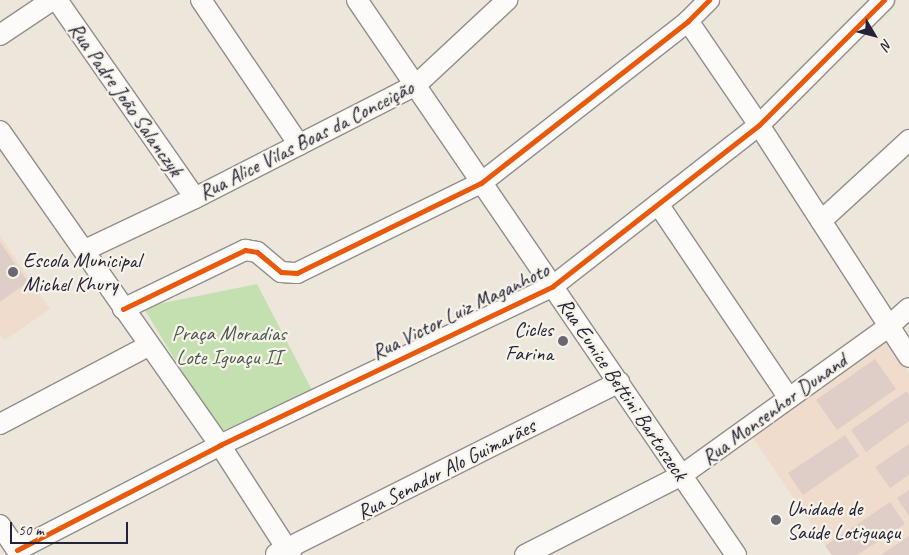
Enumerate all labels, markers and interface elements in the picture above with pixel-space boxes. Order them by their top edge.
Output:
north arrow [849,10,899,60]
street label: Rua Padre João Salanczyk [63,17,189,181]
text: N [877,36,896,53]
street label: Rua Alice Vilas Boas da Conceição [194,75,418,205]
place label: Escola Municipal Michel Khury [23,247,141,297]
street label: Rua Victor Luiz Maganhoto [368,257,552,365]
marker: Escola Municipal Michel Khury [7,266,19,278]
street label: Rua Eunice Bettini Bartoszeck [552,293,694,485]
place label: Cicles Farina [505,316,553,366]
park label: Praça Moradias Lote Iguaçu II [171,320,287,370]
marker: Cicles Farina [557,335,569,347]
street label: Rua Monsenhor Dunand [697,348,851,470]
street label: Rua Senador Alo Guimarães [354,414,538,524]
place label: Unidade de Saúde Lotiguaçu [787,495,901,545]
scale bar [12,512,130,544]
marker: Unidade de Saúde Lotiguaçu [769,513,783,527]
text: 50 m [18,521,44,540]

